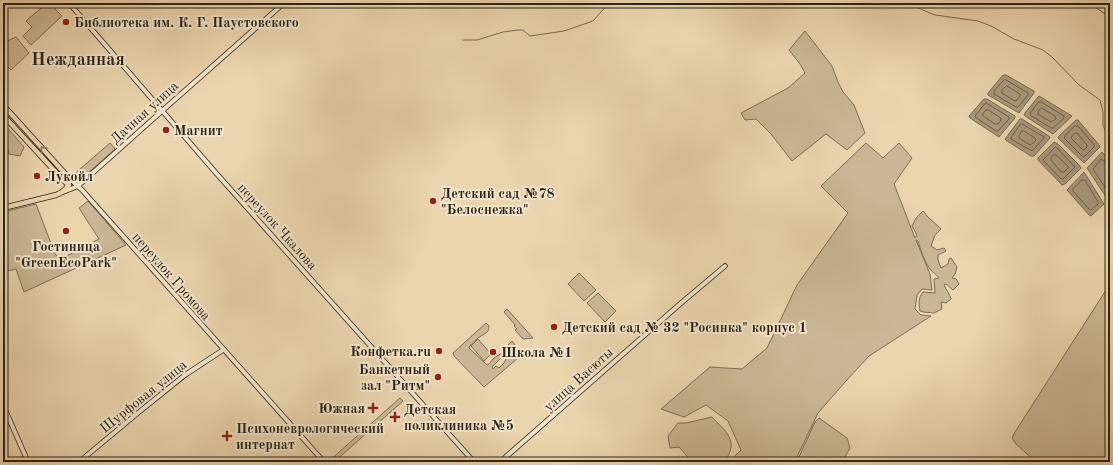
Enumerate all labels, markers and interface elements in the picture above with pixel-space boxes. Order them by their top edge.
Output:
place label: Библиотека им. К. Г. Паустовского [74,16,299,30]
marker: Библиотека им. К. Г. Паустовского [61,17,71,27]
district label: Нежданная [31,51,125,69]
street label: Дачная улица [108,79,181,147]
place label: Магнит [174,124,223,138]
marker: Магнит [161,125,171,135]
one-way arrow [40,146,48,154]
place label: Лукойл [45,170,93,184]
marker: Лукойл [32,171,42,181]
street label: переулок Чкалова [235,181,320,273]
place label: Детский сад №78 "Белоснежка" [441,187,555,217]
marker: Детский сад №78 "Белоснежка" [428,196,438,206]
marker: Гостиница "GreenEcoPark" [61,226,71,236]
street label: переулок Громова [129,230,213,323]
place label: Гостиница "GreenEcoPark" [15,240,117,270]
place label: Детский сад № 32 "Росинка" корпус 1 [562,321,807,335]
marker: Детский сад № 32 "Росинка" корпус 1 [549,322,559,332]
place label: Конфетка.ru [350,345,431,360]
street label: улица Васюты [541,345,616,414]
marker: Конфетка.ru [434,346,444,356]
place label: Школа №1 [501,346,572,360]
marker: Школа №1 [488,347,498,357]
street label: Шурфовая улица [98,358,190,437]
place label: Банкетный зал "Ритм" [359,363,430,393]
marker: Банкетный зал "Ритм" [433,372,443,382]
place label: Южная [318,402,365,416]
marker: Южная [368,403,378,413]
place label: Детская поликлиника №5 [404,403,514,433]
marker: Детская поликлиника №5 [389,411,401,423]
place label: Психоневрологический интернат [236,422,384,452]
marker: Психоневрологический интернат [221,430,233,442]

